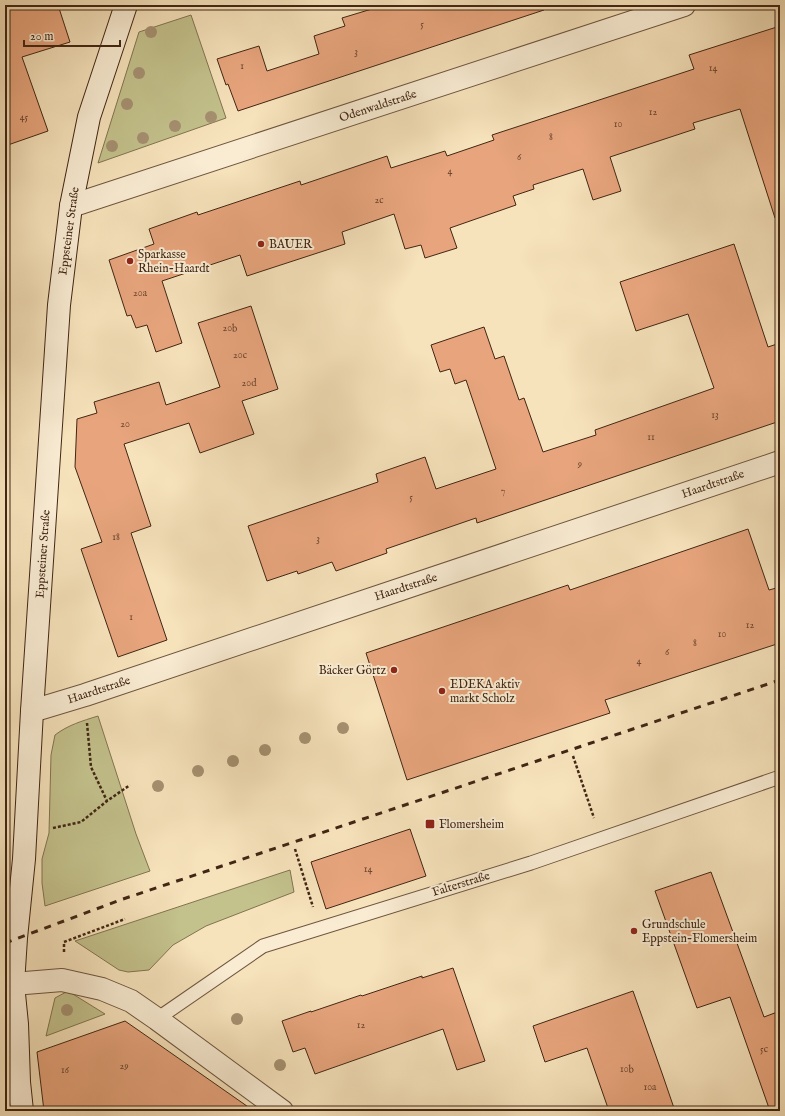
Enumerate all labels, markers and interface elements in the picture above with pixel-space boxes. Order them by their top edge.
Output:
house number: 5 [420,18,424,31]
scale bar [24,22,120,48]
text: 20 m [30,29,53,44]
house number: 3 [354,46,358,59]
house number: 1 [240,60,244,73]
house number: 14 [709,62,717,75]
street label: Odenwaldstraße [337,86,419,126]
house number: 12 [649,106,658,119]
house number: 45 [20,111,29,124]
house number: 10 [614,118,622,131]
house number: 8 [549,131,553,144]
house number: 6 [517,151,522,164]
house number: 4 [448,165,453,178]
street label: Eppsteiner Straße [55,185,84,276]
house number: 2c [375,194,383,207]
place label: BAUER [269,237,313,252]
marker: BAUER [256,239,266,249]
place label: Sparkasse Rhein-Haardt [138,247,210,276]
marker: Sparkasse Rhein-Haardt [125,256,135,266]
house number: 20a [133,287,148,300]
house number: 20b [223,322,237,335]
house number: 20c [233,349,247,362]
house number: 20d [242,377,257,390]
house number: 13 [711,409,719,422]
house number: 20 [120,418,130,431]
house number: 11 [647,431,655,444]
house number: 9 [577,458,582,471]
street label: Haardtstraße [680,466,747,502]
house number: 7 [501,485,506,498]
house number: 5 [409,491,413,504]
street label: Eppsteiner Straße [32,509,55,599]
house number: 18 [112,531,120,544]
house number: 3 [316,533,320,546]
street label: Haardtstraße [373,570,440,604]
house number: 1 [129,611,133,624]
house number: 12 [746,619,755,632]
house number: 10 [718,628,726,641]
house number: 8 [693,637,697,650]
house number: 6 [665,646,670,659]
house number: 4 [637,655,642,668]
place label: Bäcker Görtz [319,663,386,678]
marker: Bäcker Görtz [389,665,399,675]
street label: Haardtstraße [66,673,133,707]
place label: EDEKA aktiv markt Scholz [450,677,520,706]
marker: EDEKA aktiv markt Scholz [437,686,447,696]
place label: Flomersheim [439,817,504,832]
marker: Flomersheim [424,818,436,830]
house number: 14 [364,863,372,876]
street label: Falterstraße [430,868,492,900]
place label: Grundschule Eppstein-Flomersheim [642,917,757,947]
marker: Grundschule Eppstein-Flomersheim [629,926,639,936]
house number: 12 [357,1019,366,1032]
house number: 5c [760,1043,768,1056]
house number: 29 [119,1060,129,1073]
house number: 10b [620,1063,634,1076]
house number: 16 [61,1064,70,1077]
house number: 10a [644,1081,657,1094]

